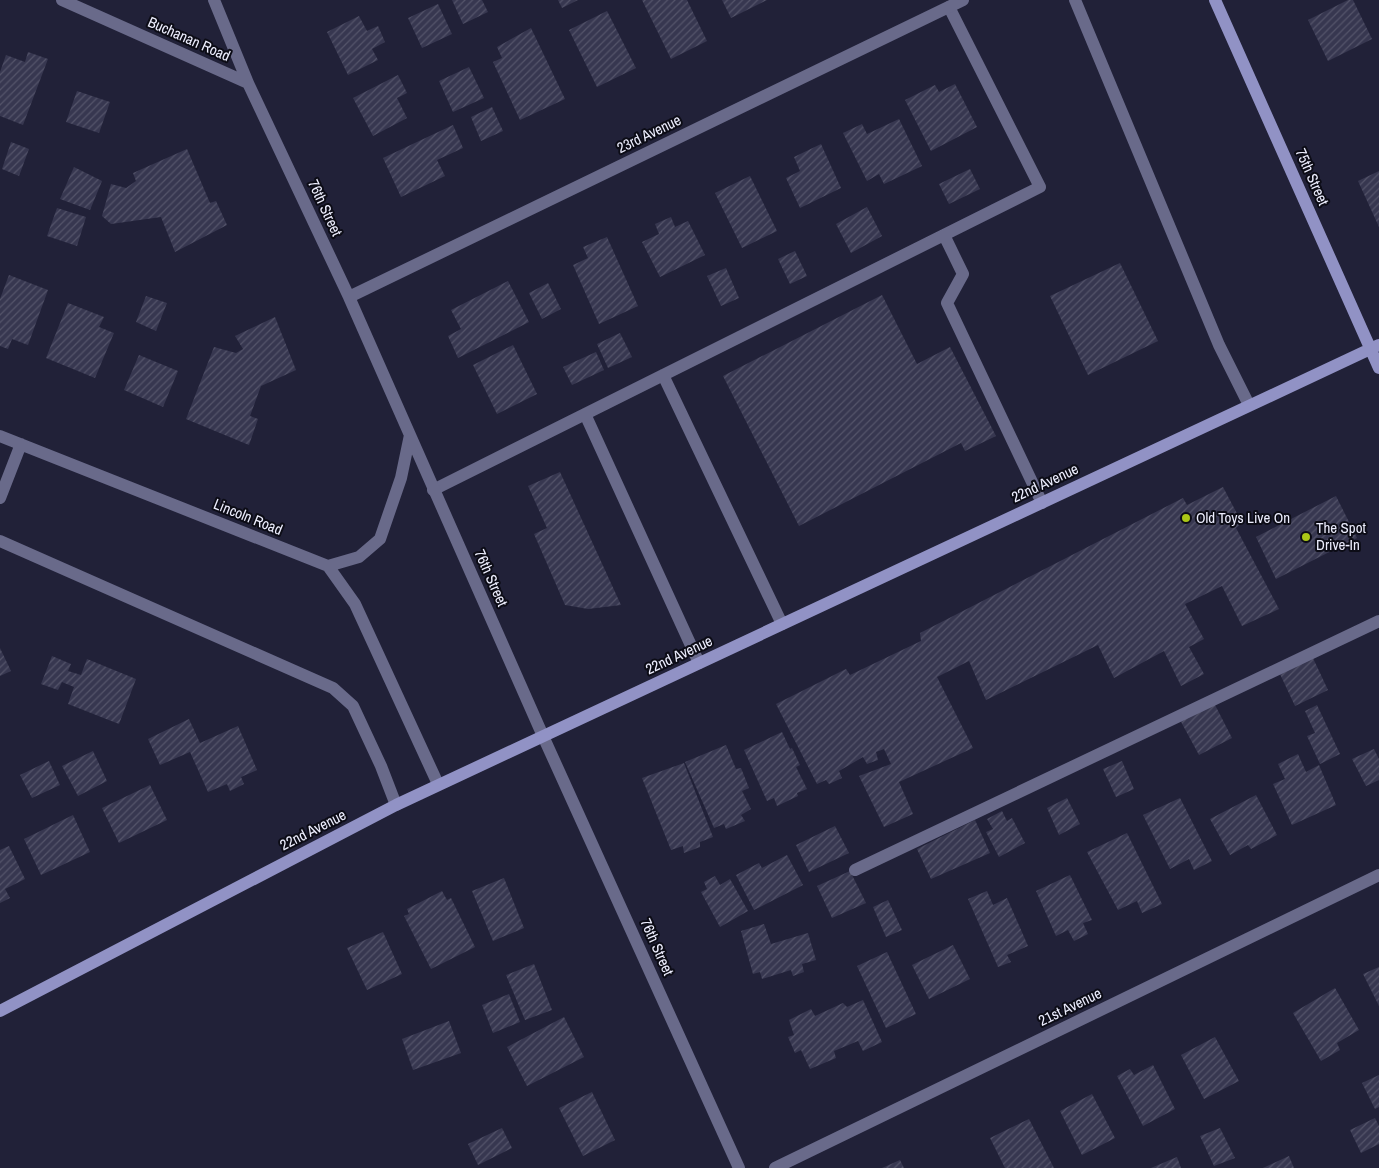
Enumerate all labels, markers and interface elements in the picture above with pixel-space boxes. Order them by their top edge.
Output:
street label: Buchanan Road [145,11,234,66]
street label: 23rd Avenue [613,109,684,158]
street label: 75th Street [1291,145,1335,209]
street label: 76th Street [303,176,348,240]
street label: 22nd Avenue [1008,458,1082,507]
street label: Lincoln Road [211,493,286,540]
place label: Old Toys Live On [1196,507,1290,528]
marker: Old Toys Live On [1180,512,1192,524]
place label: The Spot Drive-In [1316,517,1367,555]
marker: The Spot Drive-In [1300,531,1312,543]
street label: 76th Street [470,546,514,610]
street label: 22nd Avenue [642,630,716,679]
street label: 22nd Avenue [276,804,350,855]
street label: 76th Street [636,915,680,979]
street label: 21st Avenue [1035,982,1105,1031]

